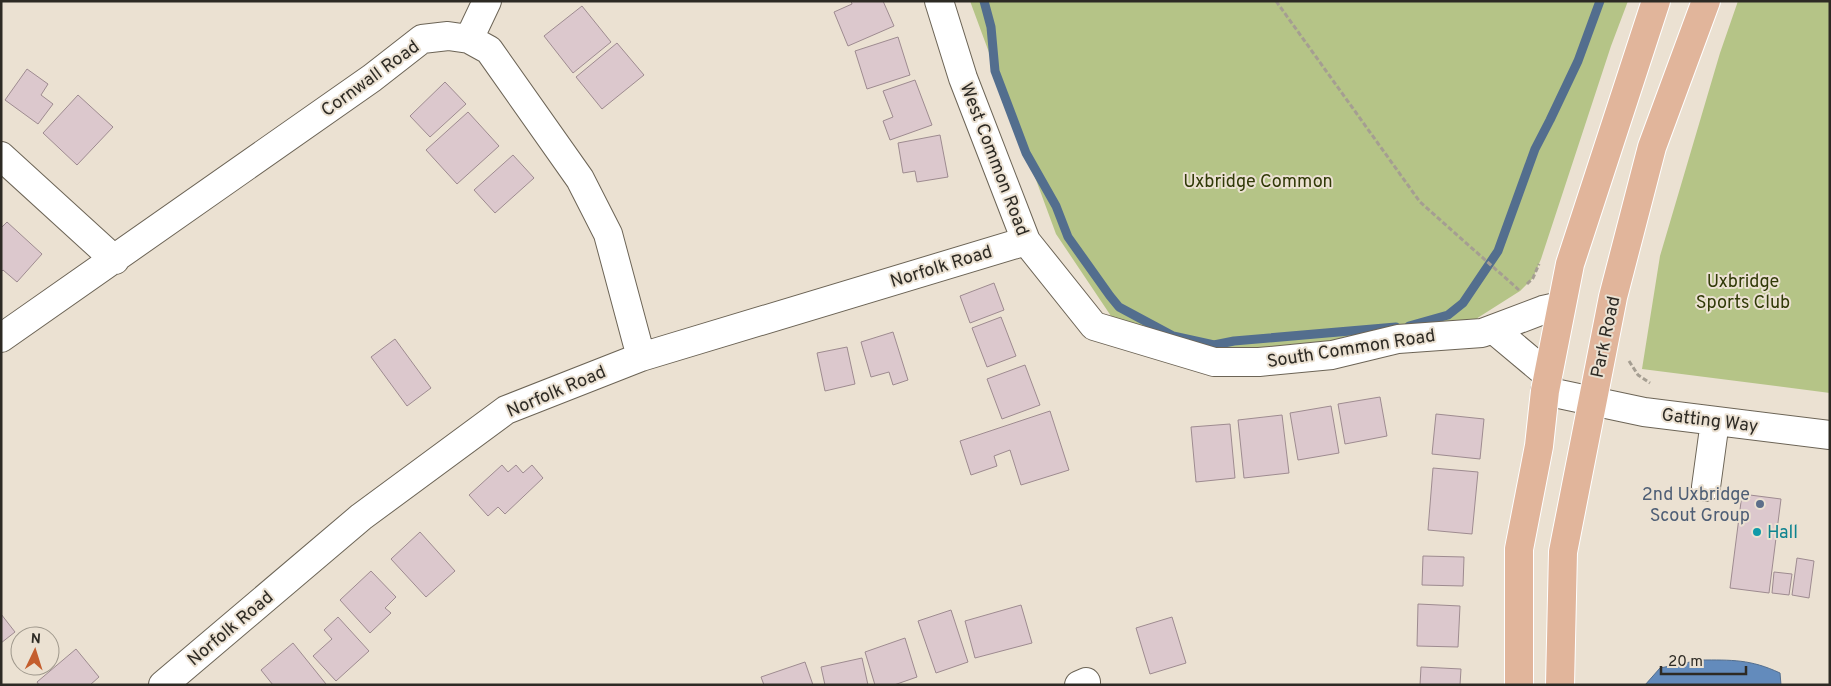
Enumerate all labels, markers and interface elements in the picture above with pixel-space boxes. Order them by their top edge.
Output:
street label: Cornwall Road [317,36,425,123]
street label: West Common Road [954,80,1033,239]
park label: Uxbridge Common [1183,171,1333,194]
street label: Norfolk Road [888,241,995,294]
park label: Uxbridge Sports Club [1696,271,1790,315]
street label: Park Road [1587,294,1626,380]
street label: South Common Road [1265,325,1437,374]
street label: Norfolk Road [503,361,610,424]
street label: Gatting Way [1660,404,1759,439]
place label: 2nd Uxbridge Scout Group [1642,484,1750,528]
marker: 2nd Uxbridge Scout Group [1754,498,1766,510]
place label: Hall [1767,522,1798,545]
marker: Hall [1751,526,1763,538]
street label: Norfolk Road [183,586,279,672]
north arrow [10,626,60,676]
text: N [30,631,41,648]
scale bar [1661,644,1746,676]
text: 20 m [1668,653,1703,672]

